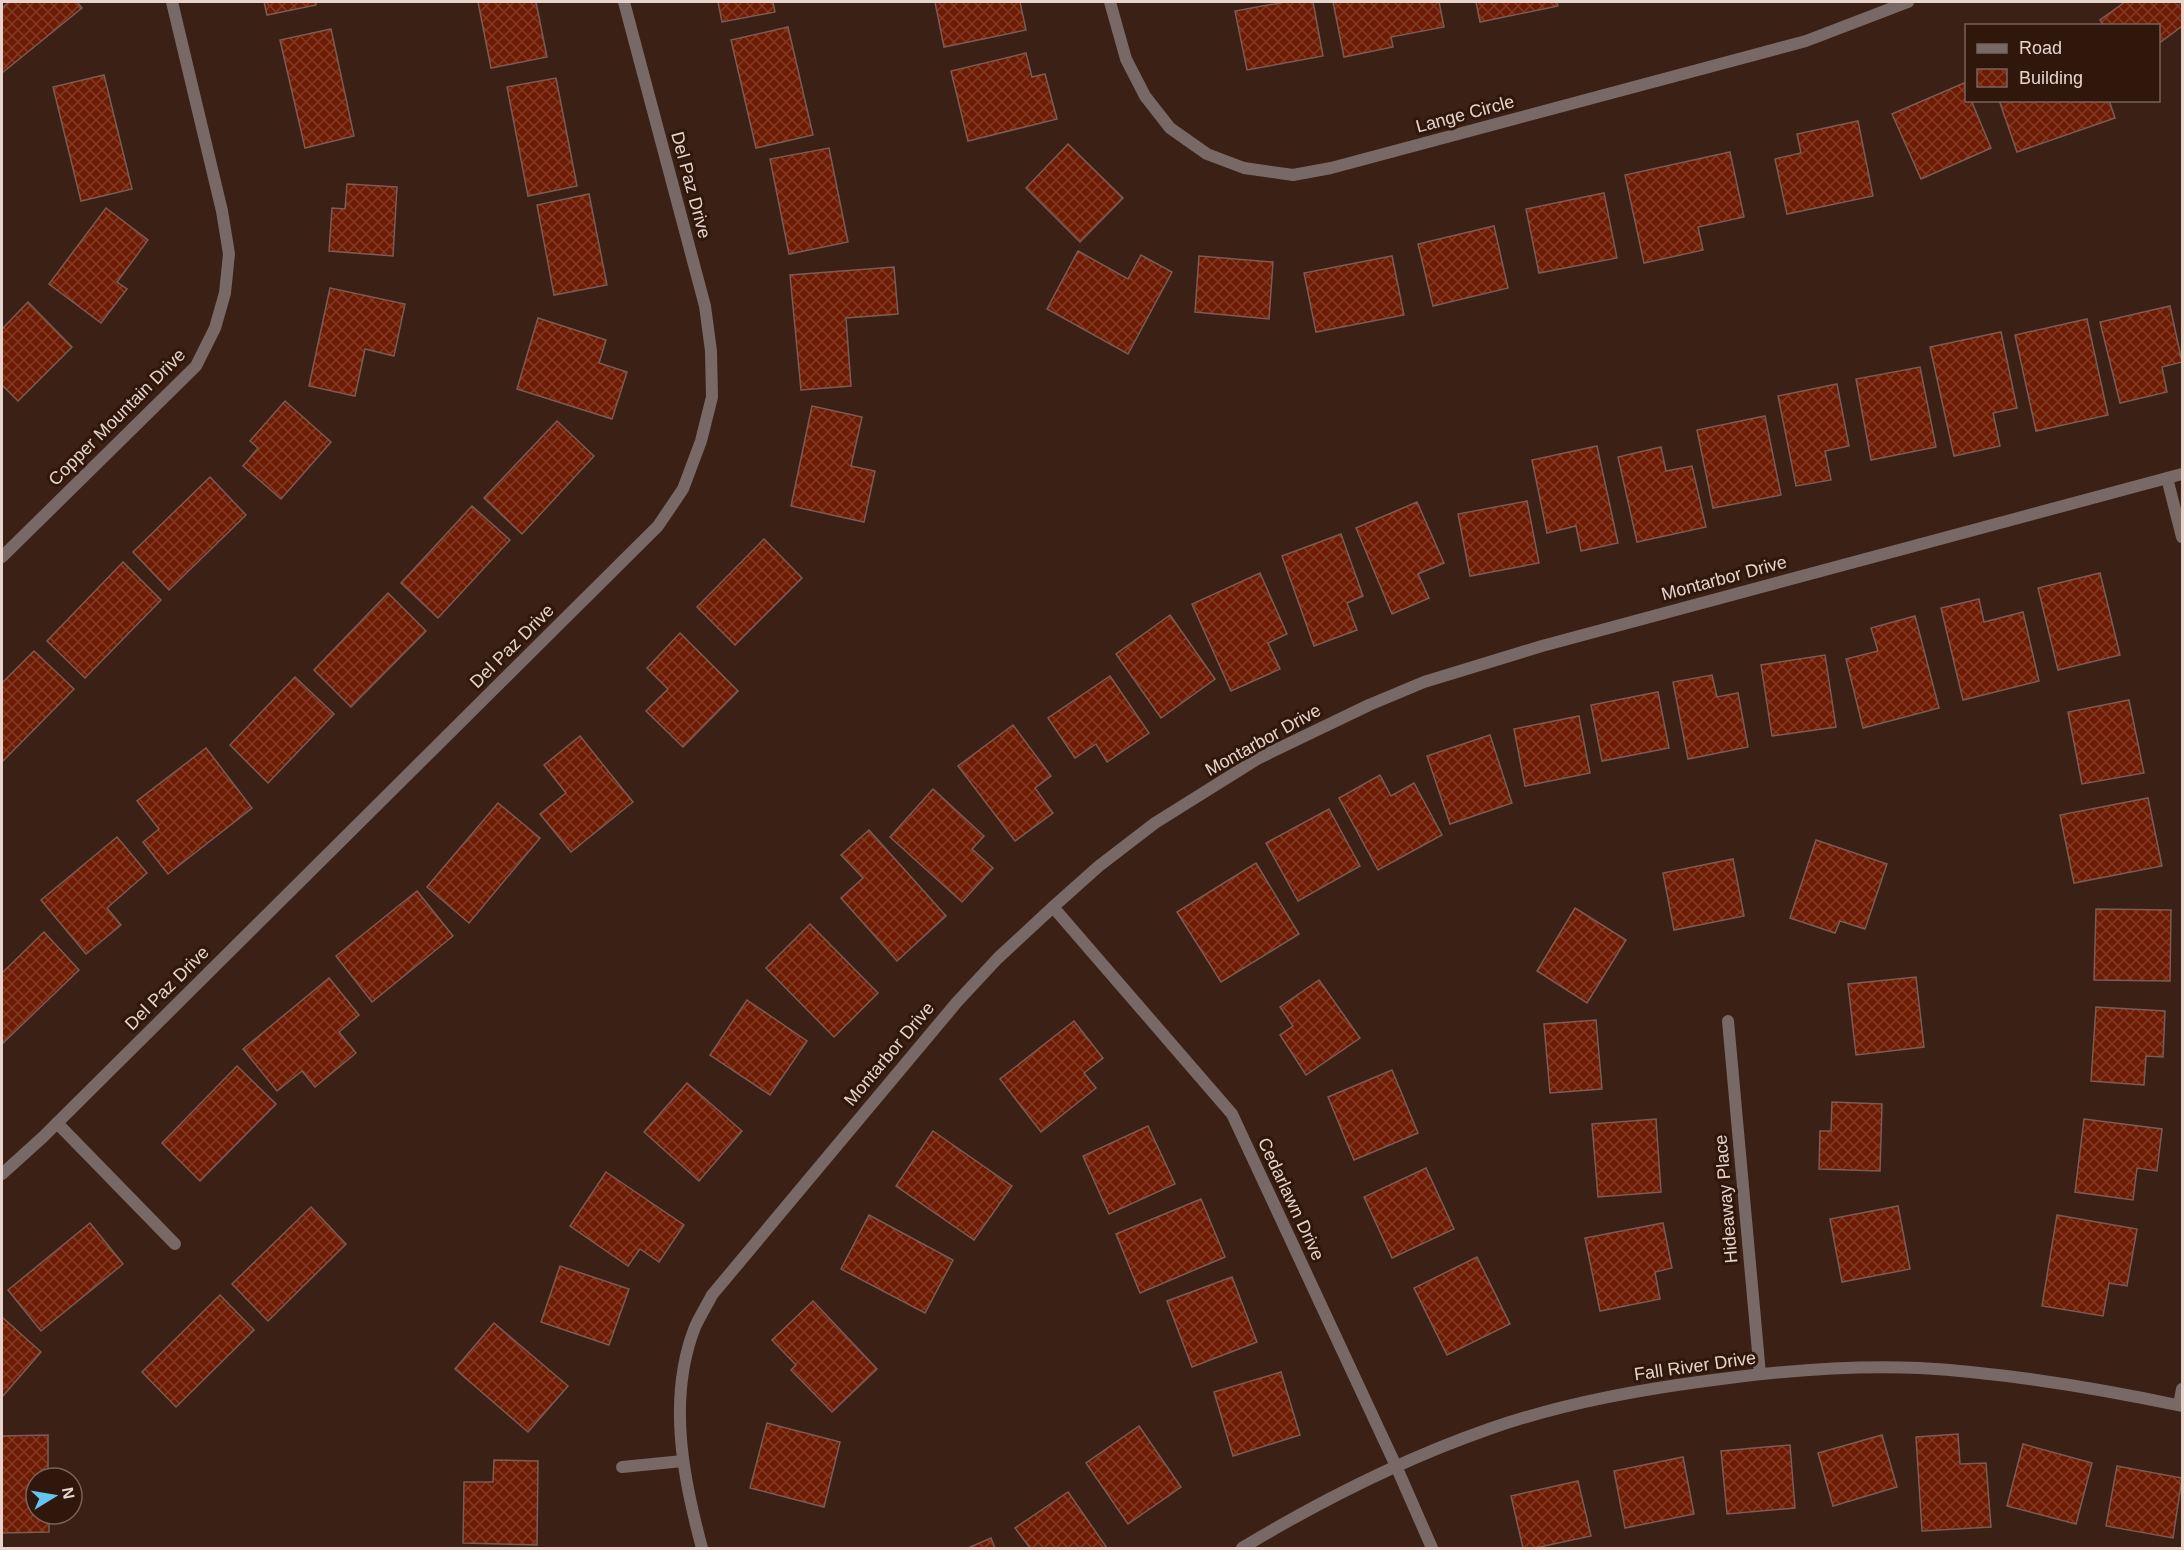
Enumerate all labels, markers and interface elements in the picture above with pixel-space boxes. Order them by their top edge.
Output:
legend [1965,24,2160,102]
text: Road [2019,38,2062,58]
text: Building [2019,68,2083,88]
street label: Lange Circle [1414,91,1516,137]
street label: Del Paz Drive [667,129,715,241]
street label: Copper Mountain Drive [44,344,190,490]
street label: Montarbor Drive [1659,552,1789,604]
street label: Del Paz Drive [466,600,558,692]
street label: Montarbor Drive [1202,700,1324,780]
street label: Del Paz Drive [121,942,213,1034]
street label: Montarbor Drive [840,998,938,1110]
street label: Cedarlawn Drive [1254,1134,1328,1264]
street label: Hideaway Place [1710,1134,1742,1264]
street label: Fall River Drive [1633,1348,1757,1384]
north arrow [24,1466,84,1526]
text: N [59,1486,78,1501]

